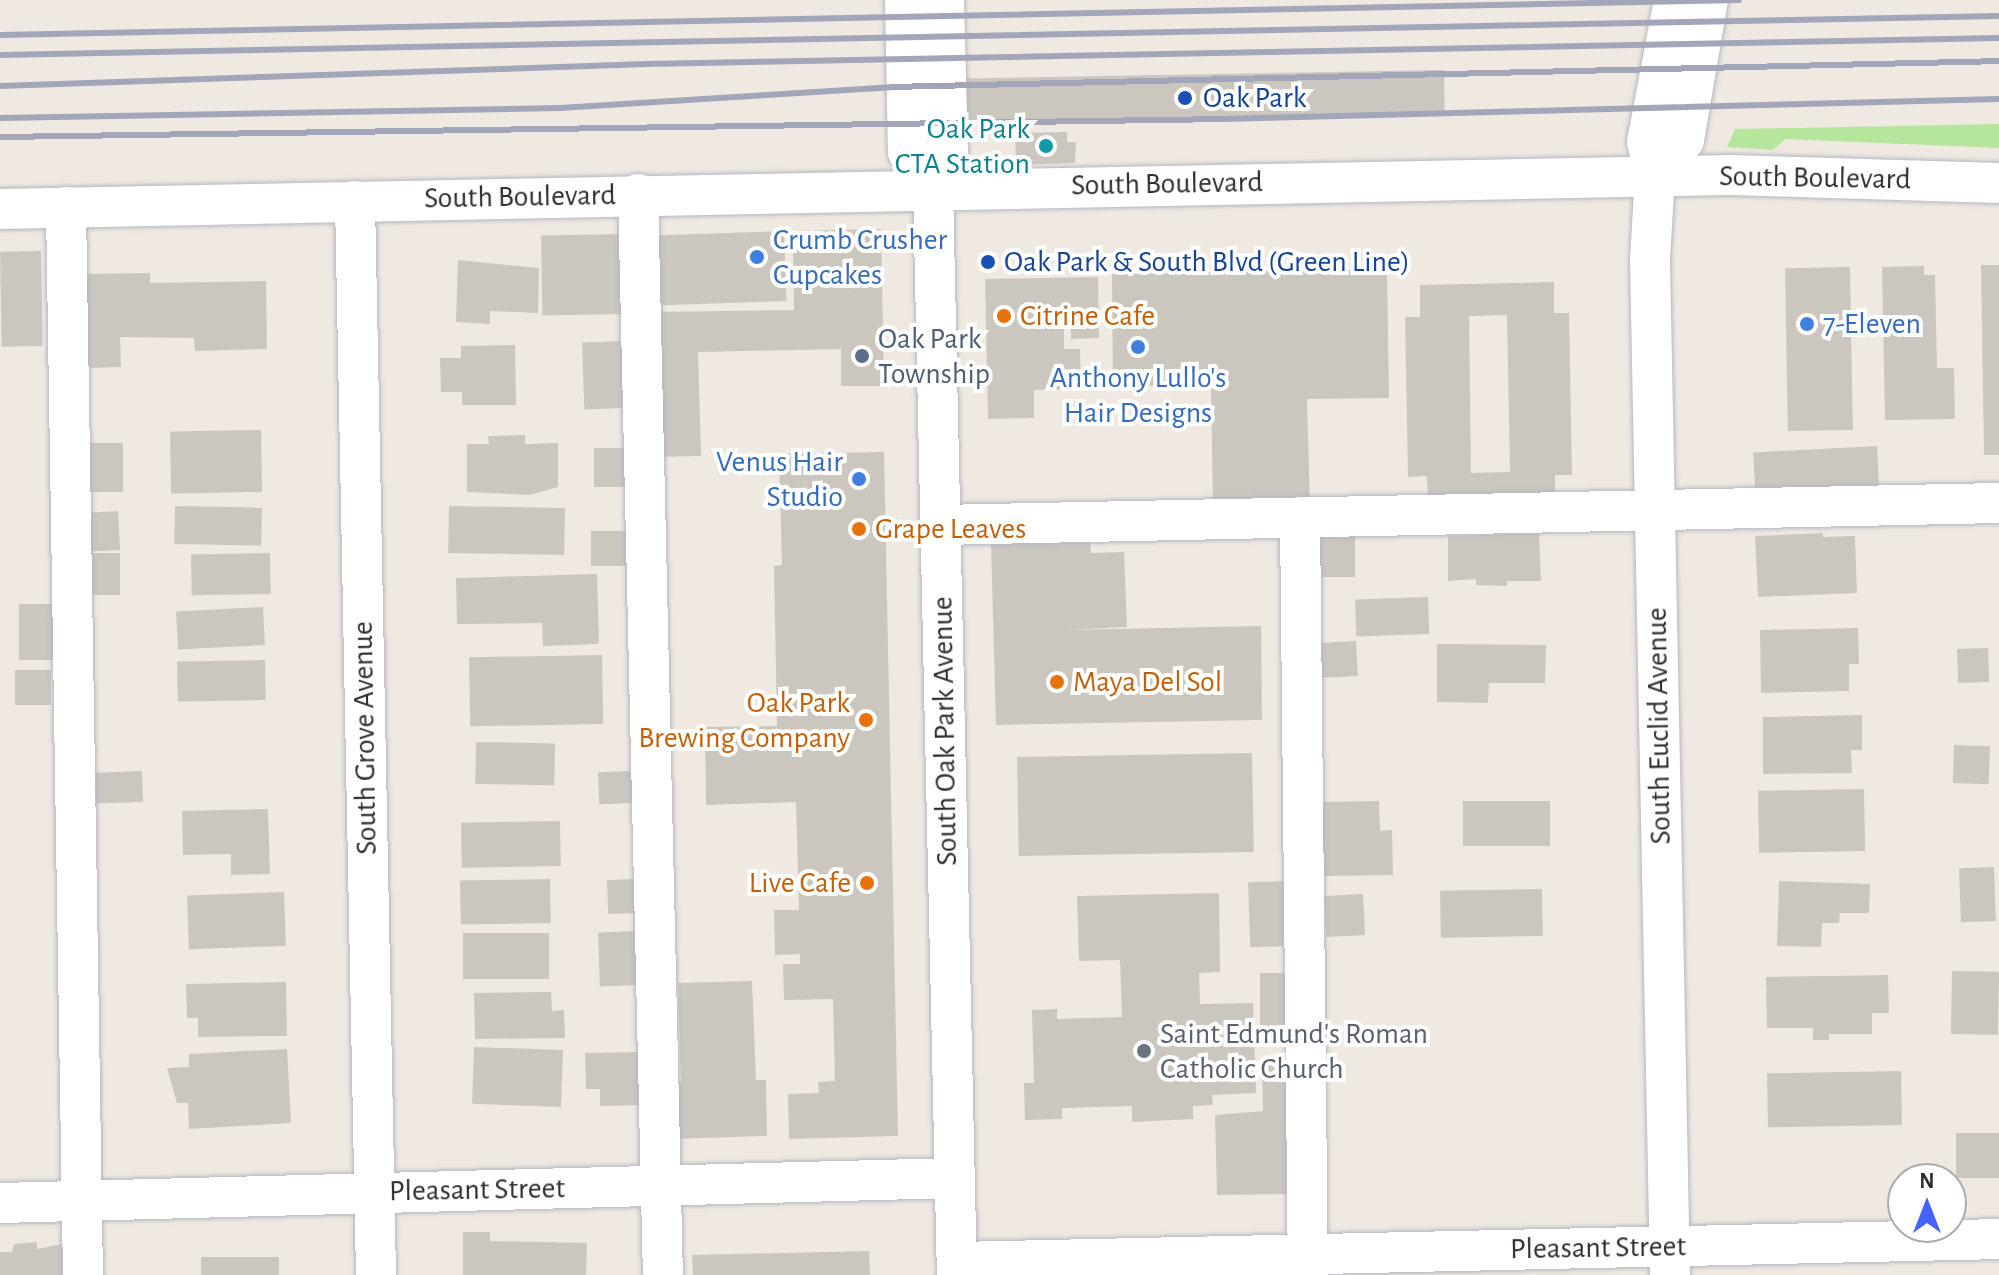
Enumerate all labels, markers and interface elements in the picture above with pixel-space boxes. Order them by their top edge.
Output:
place label: Oak Park [1203,80,1306,116]
marker: Oak Park [1174,87,1196,109]
place label: Oak Park CTA Station [895,111,1030,182]
marker: Oak Park CTA Station [1037,137,1055,155]
street label: South Boulevard [1719,158,1911,198]
street label: South Boulevard [1071,164,1263,204]
street label: South Boulevard [424,177,616,217]
place label: Crumb Crusher Cupcakes [773,222,947,292]
place label: Oak Park & South Blvd (Green Line) [1004,244,1410,280]
marker: Crumb Crusher Cupcakes [748,248,766,266]
marker: Oak Park & South Blvd (Green Line) [979,253,997,271]
place label: Citrine Cafe [1020,298,1155,334]
place label: 7-Eleven [1823,306,1921,342]
marker: Citrine Cafe [995,307,1013,325]
marker: 7-Eleven [1798,315,1816,333]
place label: Oak Park Township [878,321,990,392]
marker: Anthony Lullo's Hair Designs [1129,338,1147,356]
marker: Oak Park Township [853,347,871,365]
place label: Anthony Lullo's Hair Designs [1050,360,1226,430]
place label: Venus Hair Studio [716,444,843,514]
marker: Venus Hair Studio [850,470,868,488]
place label: Grape Leaves [875,511,1026,547]
marker: Grape Leaves [850,520,868,538]
street label: South Oak Park Avenue [925,596,965,866]
street label: South Euclid Avenue [1639,607,1679,845]
street label: South Grove Avenue [345,621,385,855]
place label: Maya Del Sol [1073,664,1222,700]
marker: Maya Del Sol [1048,673,1066,691]
place label: Oak Park Brewing Company [638,685,850,756]
marker: Oak Park Brewing Company [857,711,875,729]
place label: Live Cafe [749,865,851,901]
marker: Live Cafe [858,874,876,892]
place label: Saint Edmund's Roman Catholic Church [1160,1016,1428,1086]
marker: Saint Edmund's Roman Catholic Church [1135,1042,1153,1060]
north arrow [1887,1163,1967,1243]
street label: Pleasant Street [389,1170,565,1210]
text: N [1919,1170,1935,1192]
street label: Pleasant Street [1510,1228,1686,1268]

